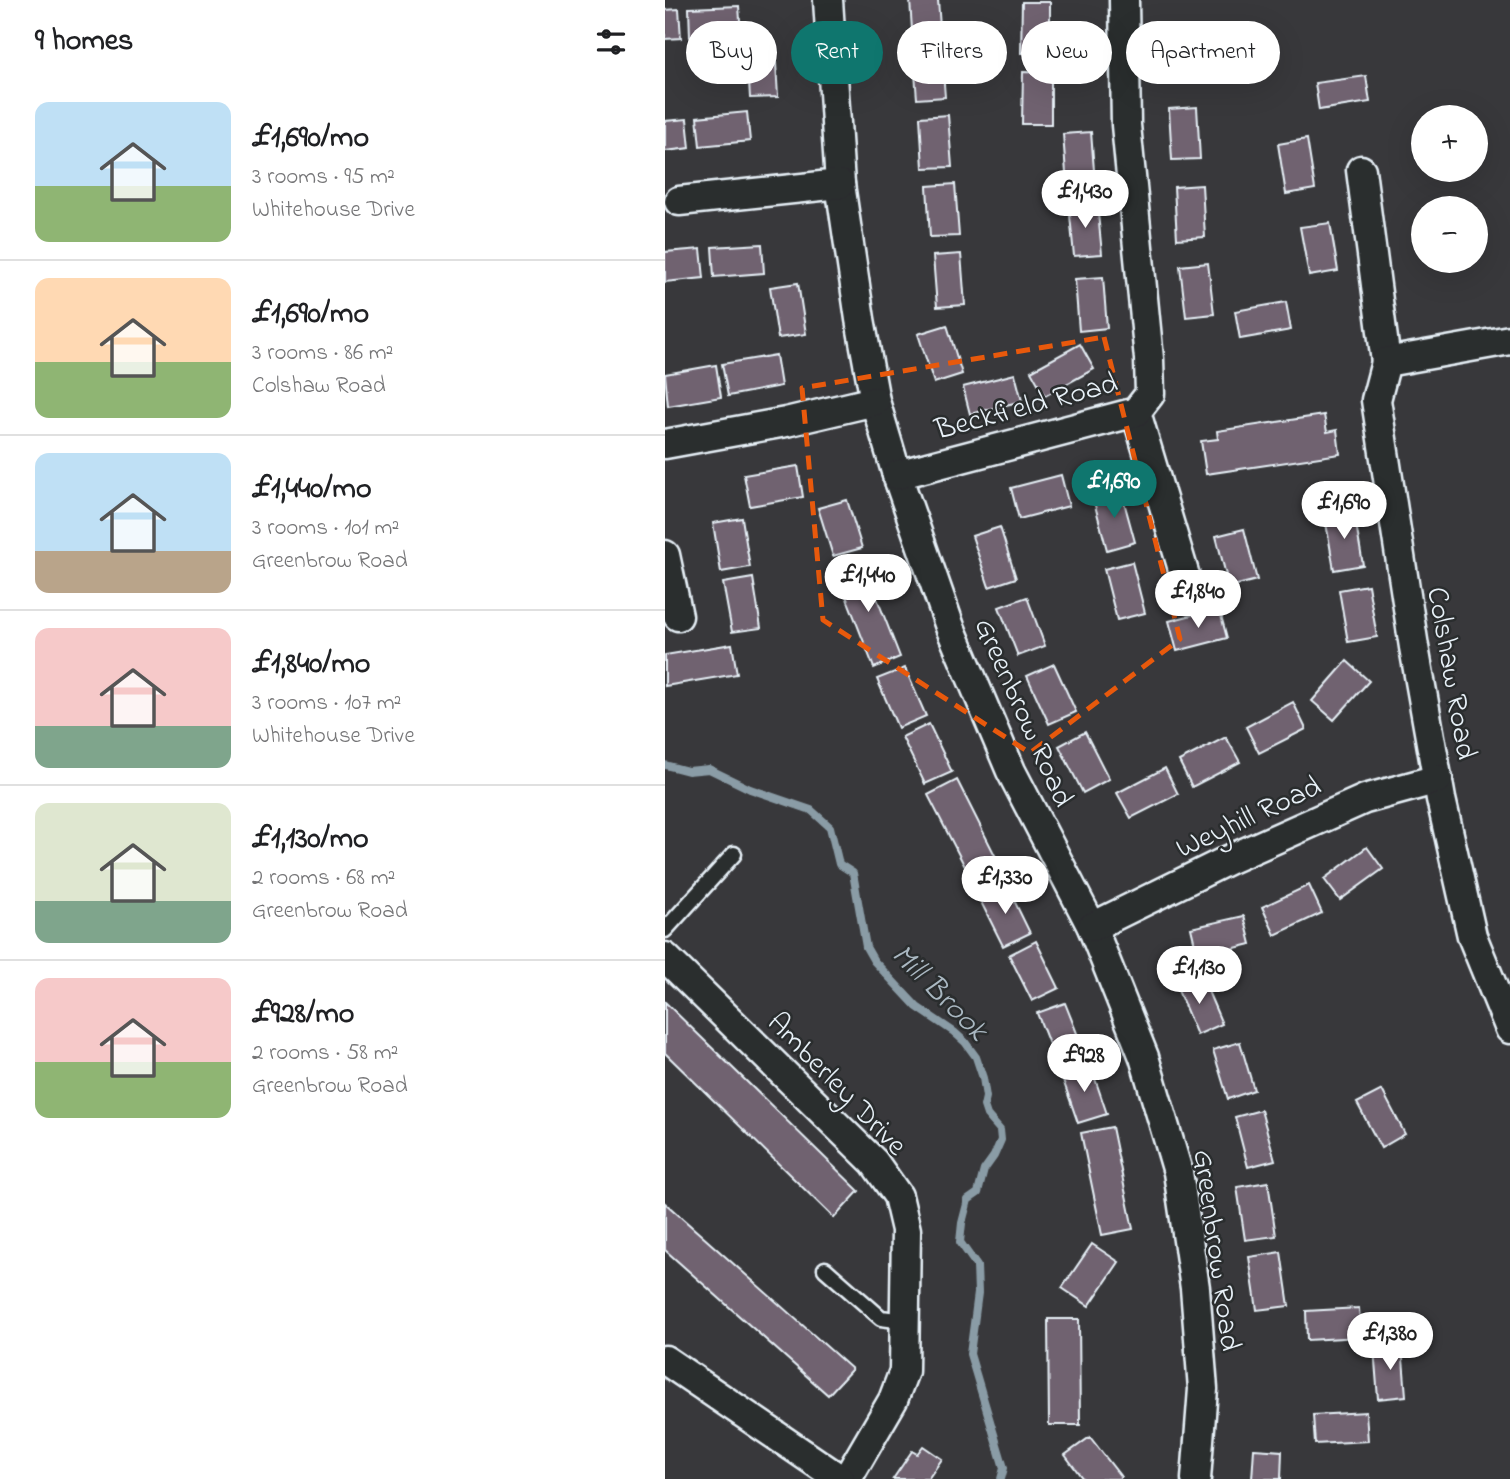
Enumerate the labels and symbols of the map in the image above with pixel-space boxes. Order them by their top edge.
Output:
pin: £1,430 [1028,170,1142,230]
street label: Beckfield Road [930,362,1123,454]
pin: £1,690 [1057,461,1171,520]
pin: £1,690 [1287,482,1401,541]
pin: £1,440 [811,554,925,614]
pin: £1,840 [1141,570,1255,630]
street label: Colshaw Road [1413,584,1487,763]
street label: Greenbrow Road [961,612,1084,815]
street label: Weyhill Road [1169,766,1329,872]
pin: £1,330 [948,856,1062,916]
water label: Mill Brook [879,934,1000,1055]
pin: £1,130 [1142,946,1256,1006]
street label: Amberley Drive [756,1003,917,1168]
pin: £928 [1043,1034,1125,1094]
street label: Greenbrow Road [1179,1147,1251,1354]
pin: £1,380 [1333,1312,1447,1372]

